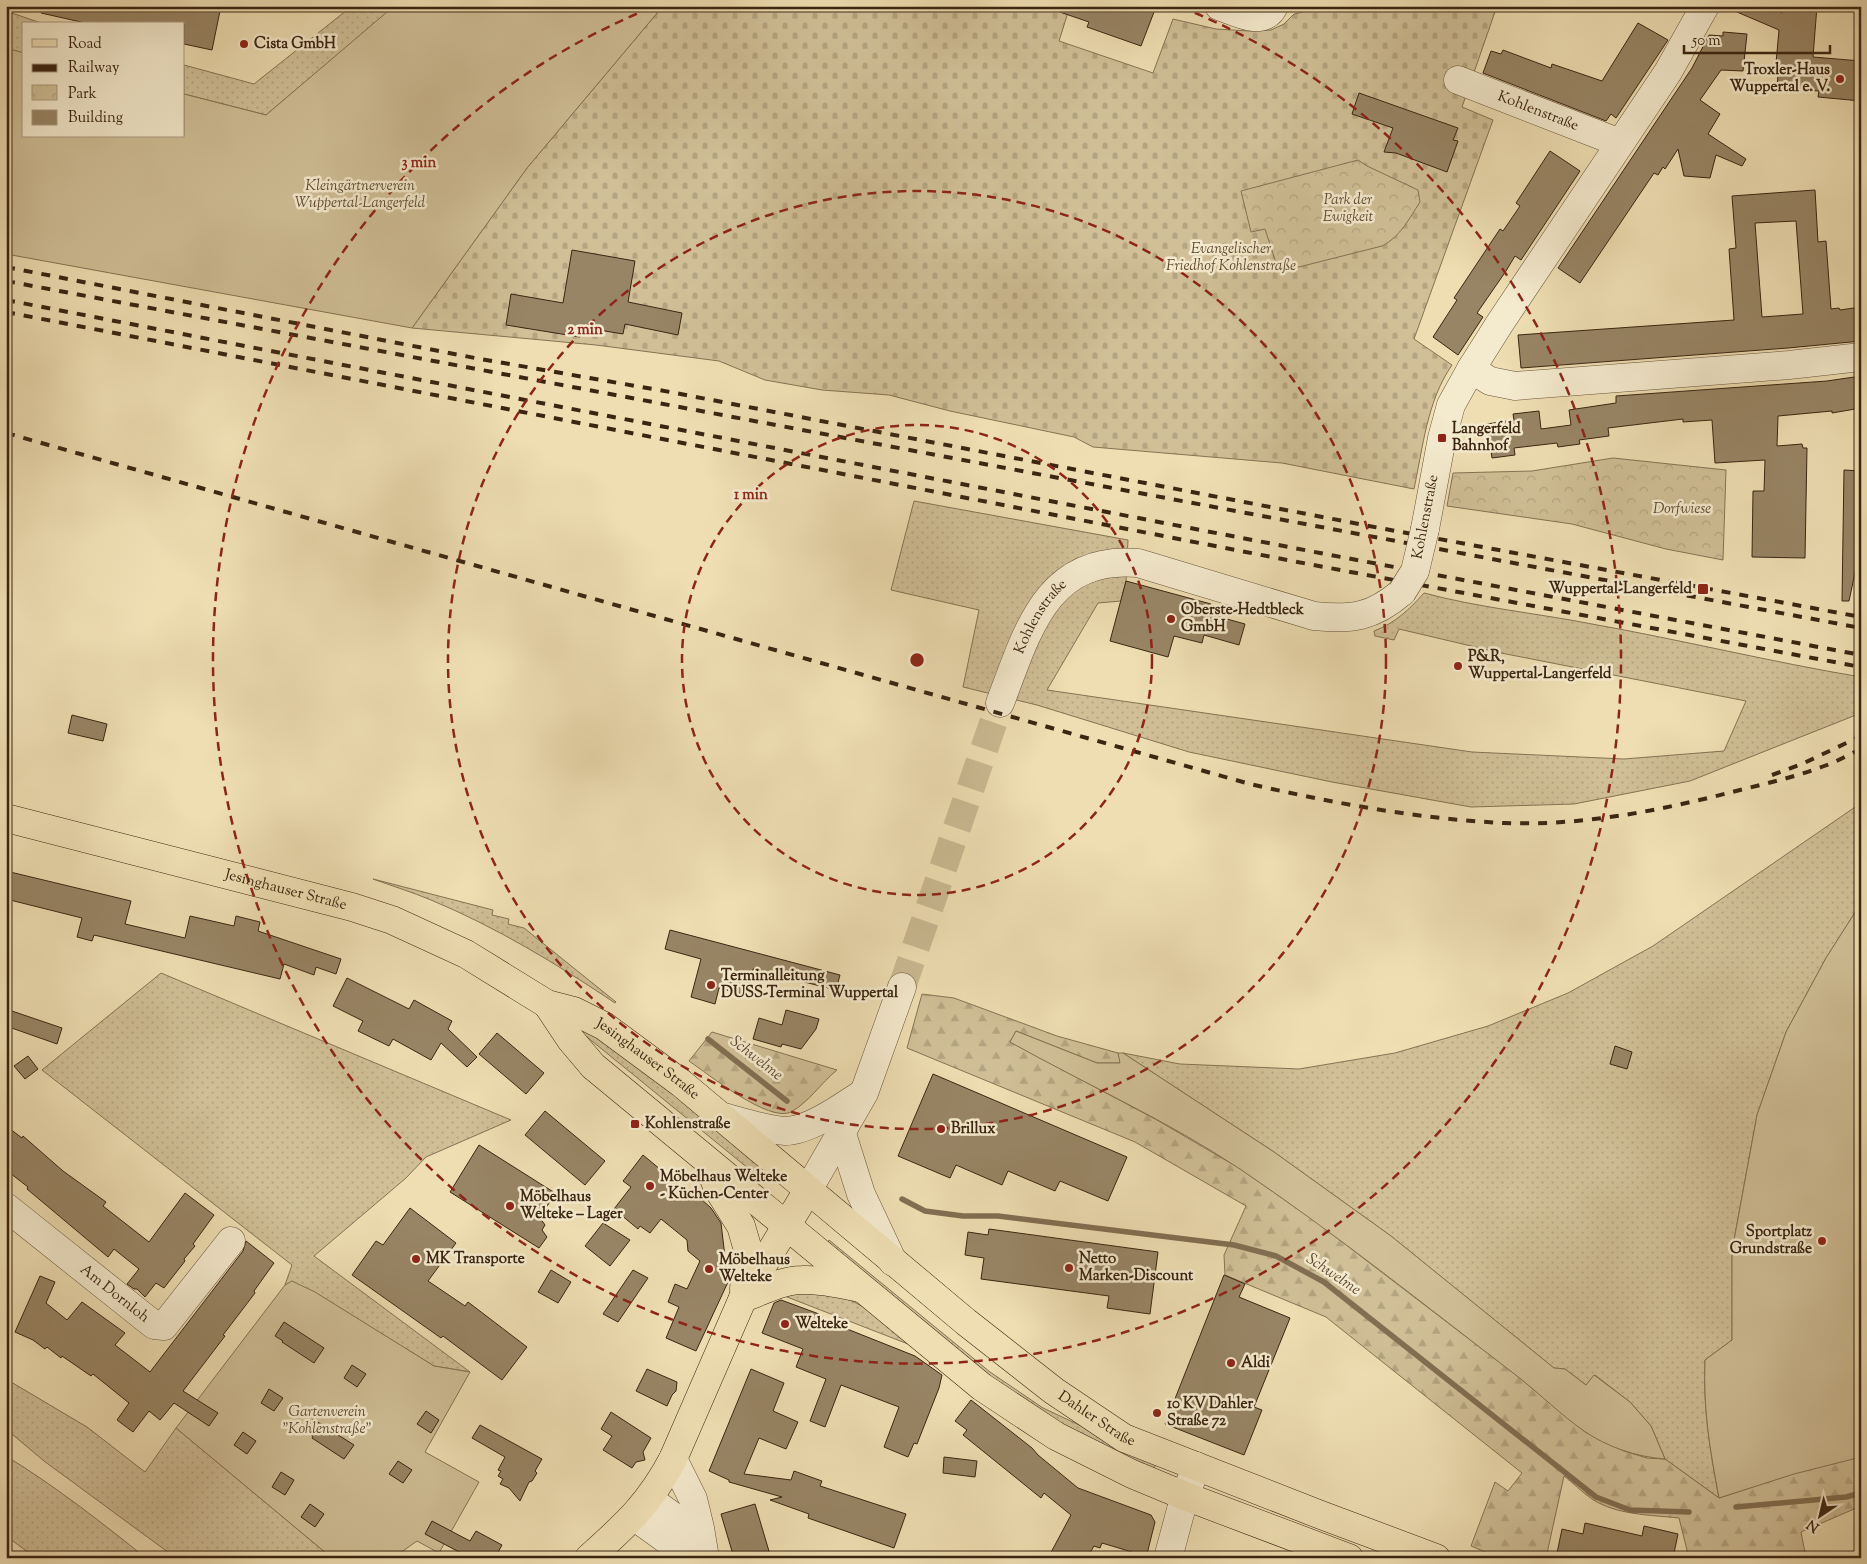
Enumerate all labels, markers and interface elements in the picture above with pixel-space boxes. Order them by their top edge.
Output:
legend [22,22,185,138]
scale bar [1684,22,1831,54]
text: 50 m [1691,31,1721,52]
text: Road [68,34,102,55]
place label: Cista GmbH [254,34,336,55]
marker: Cista GmbH [238,38,250,50]
text: Railway [68,58,120,79]
place label: Troxler-Haus Wuppertal e. V. [1729,60,1830,98]
marker: Troxler-Haus Wuppertal e. V. [1834,73,1846,85]
text: Park [68,84,97,105]
street label: Kohlenstraße [1494,86,1582,136]
text: Building [68,108,123,129]
text: 3 min [402,153,437,174]
park label: Kleingärtnerverein Wuppertal-Langerfeld [295,176,426,214]
park label: Park der Ewigkeit [1323,190,1374,228]
park label: Evangelischer Friedhof Kohlenstraße [1166,239,1296,277]
text: 2 min [567,320,603,341]
place label: Langerfeld Bahnhof [1452,419,1521,457]
marker: Langerfeld Bahnhof [1436,432,1448,444]
street label: Kohlenstraße [1408,473,1444,561]
text: 1 min [734,485,768,506]
park label: Dorfwiese [1653,499,1711,520]
street label: Kohlenstraße [1009,574,1072,657]
place label: Wuppertal-Langerfeld [1548,579,1693,600]
marker: Wuppertal-Langerfeld [1696,582,1710,596]
place label: Oberste-Hedtbleck GmbH [1181,600,1305,638]
marker: Oberste-Hedtbleck GmbH [1165,613,1177,625]
place label: P&R, Wuppertal-Langerfeld [1468,647,1612,685]
centre of rings [908,651,926,669]
marker: P&R, Wuppertal-Langerfeld [1452,660,1464,672]
street label: Jesinghauser Straße [222,864,349,916]
place label: Terminalleitung DUSS-Terminal Wuppertal [721,966,899,1004]
marker: Terminalleitung DUSS-Terminal Wuppertal [705,979,717,991]
street label: Jesinghauser Straße [591,1013,704,1105]
water label: Schwelme [725,1031,787,1087]
place label: Kohlenstraße [645,1114,731,1135]
marker: Kohlenstraße [629,1118,641,1130]
place label: Brillux [951,1119,996,1140]
marker: Brillux [935,1123,947,1135]
place label: Möbelhaus Welteke - Küchen-Center [660,1167,787,1205]
marker: Möbelhaus Welteke - Küchen-Center [644,1180,656,1192]
place label: Möbelhaus Welteke – Lager [520,1187,623,1225]
marker: Möbelhaus Welteke – Lager [504,1200,516,1212]
place label: Sportplatz Grundstraße [1730,1222,1812,1260]
marker: Sportplatz Grundstraße [1816,1235,1828,1247]
water label: Schwelme [1301,1248,1365,1302]
place label: MK Transporte [426,1249,525,1270]
place label: Netto Marken-Discount [1079,1249,1194,1287]
place label: Möbelhaus Welteke [719,1250,790,1288]
marker: MK Transporte [410,1253,422,1265]
street label: Am Dornloh [76,1259,154,1328]
marker: Netto Marken-Discount [1063,1262,1075,1274]
marker: Möbelhaus Welteke [703,1263,715,1275]
place label: Welteke [795,1314,848,1335]
marker: Welteke [779,1318,791,1330]
place label: Aldi [1241,1353,1271,1374]
marker: Aldi [1225,1357,1237,1369]
street label: Dahler Straße [1054,1386,1138,1452]
place label: 10 KV Dahler Straße 72 [1167,1394,1254,1432]
park label: Gartenverein "Kohlenstraße" [282,1402,372,1440]
marker: 10 KV Dahler Straße 72 [1151,1407,1163,1419]
north arrow [1794,1492,1844,1542]
text: N [1803,1514,1824,1536]

